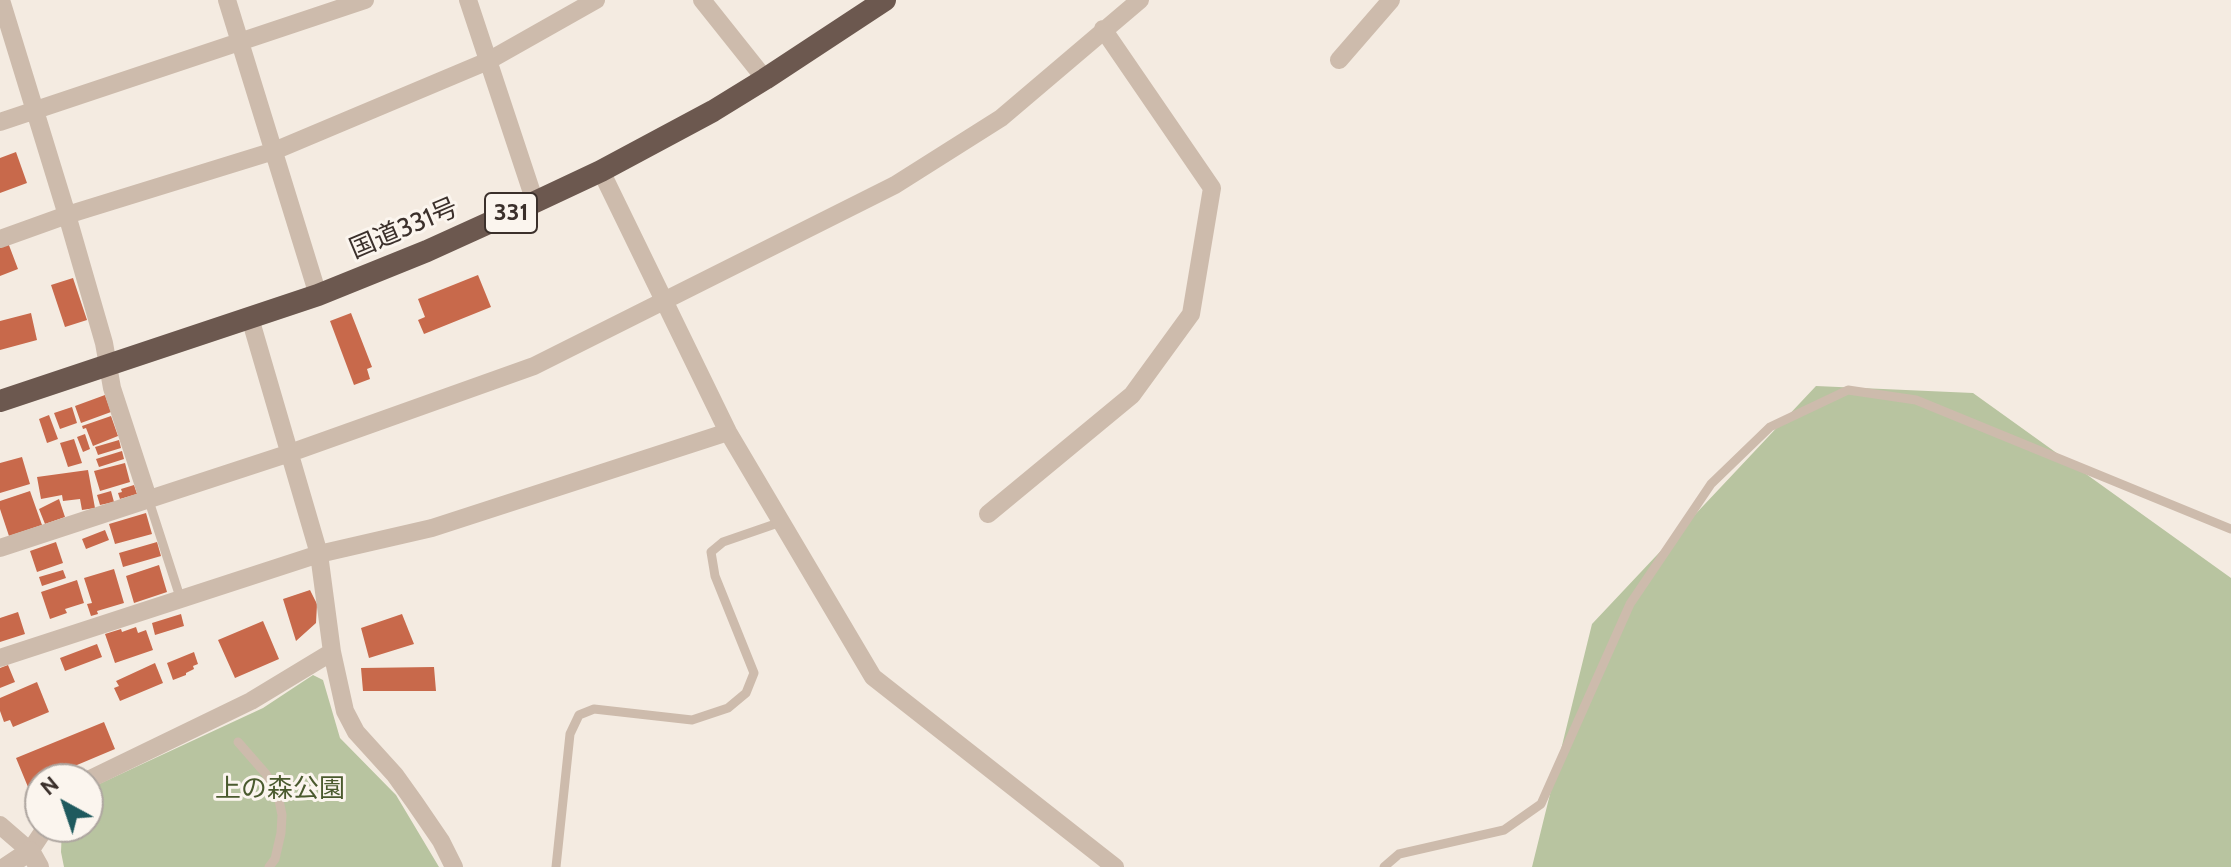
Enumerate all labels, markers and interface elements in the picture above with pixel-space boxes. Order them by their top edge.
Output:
street label: 国道331号 [345,192,463,266]
road number: 331 [485,193,537,233]
north arrow [24,763,104,843]
text: N [35,770,64,801]
park label: 上の森公園 [215,773,345,805]

